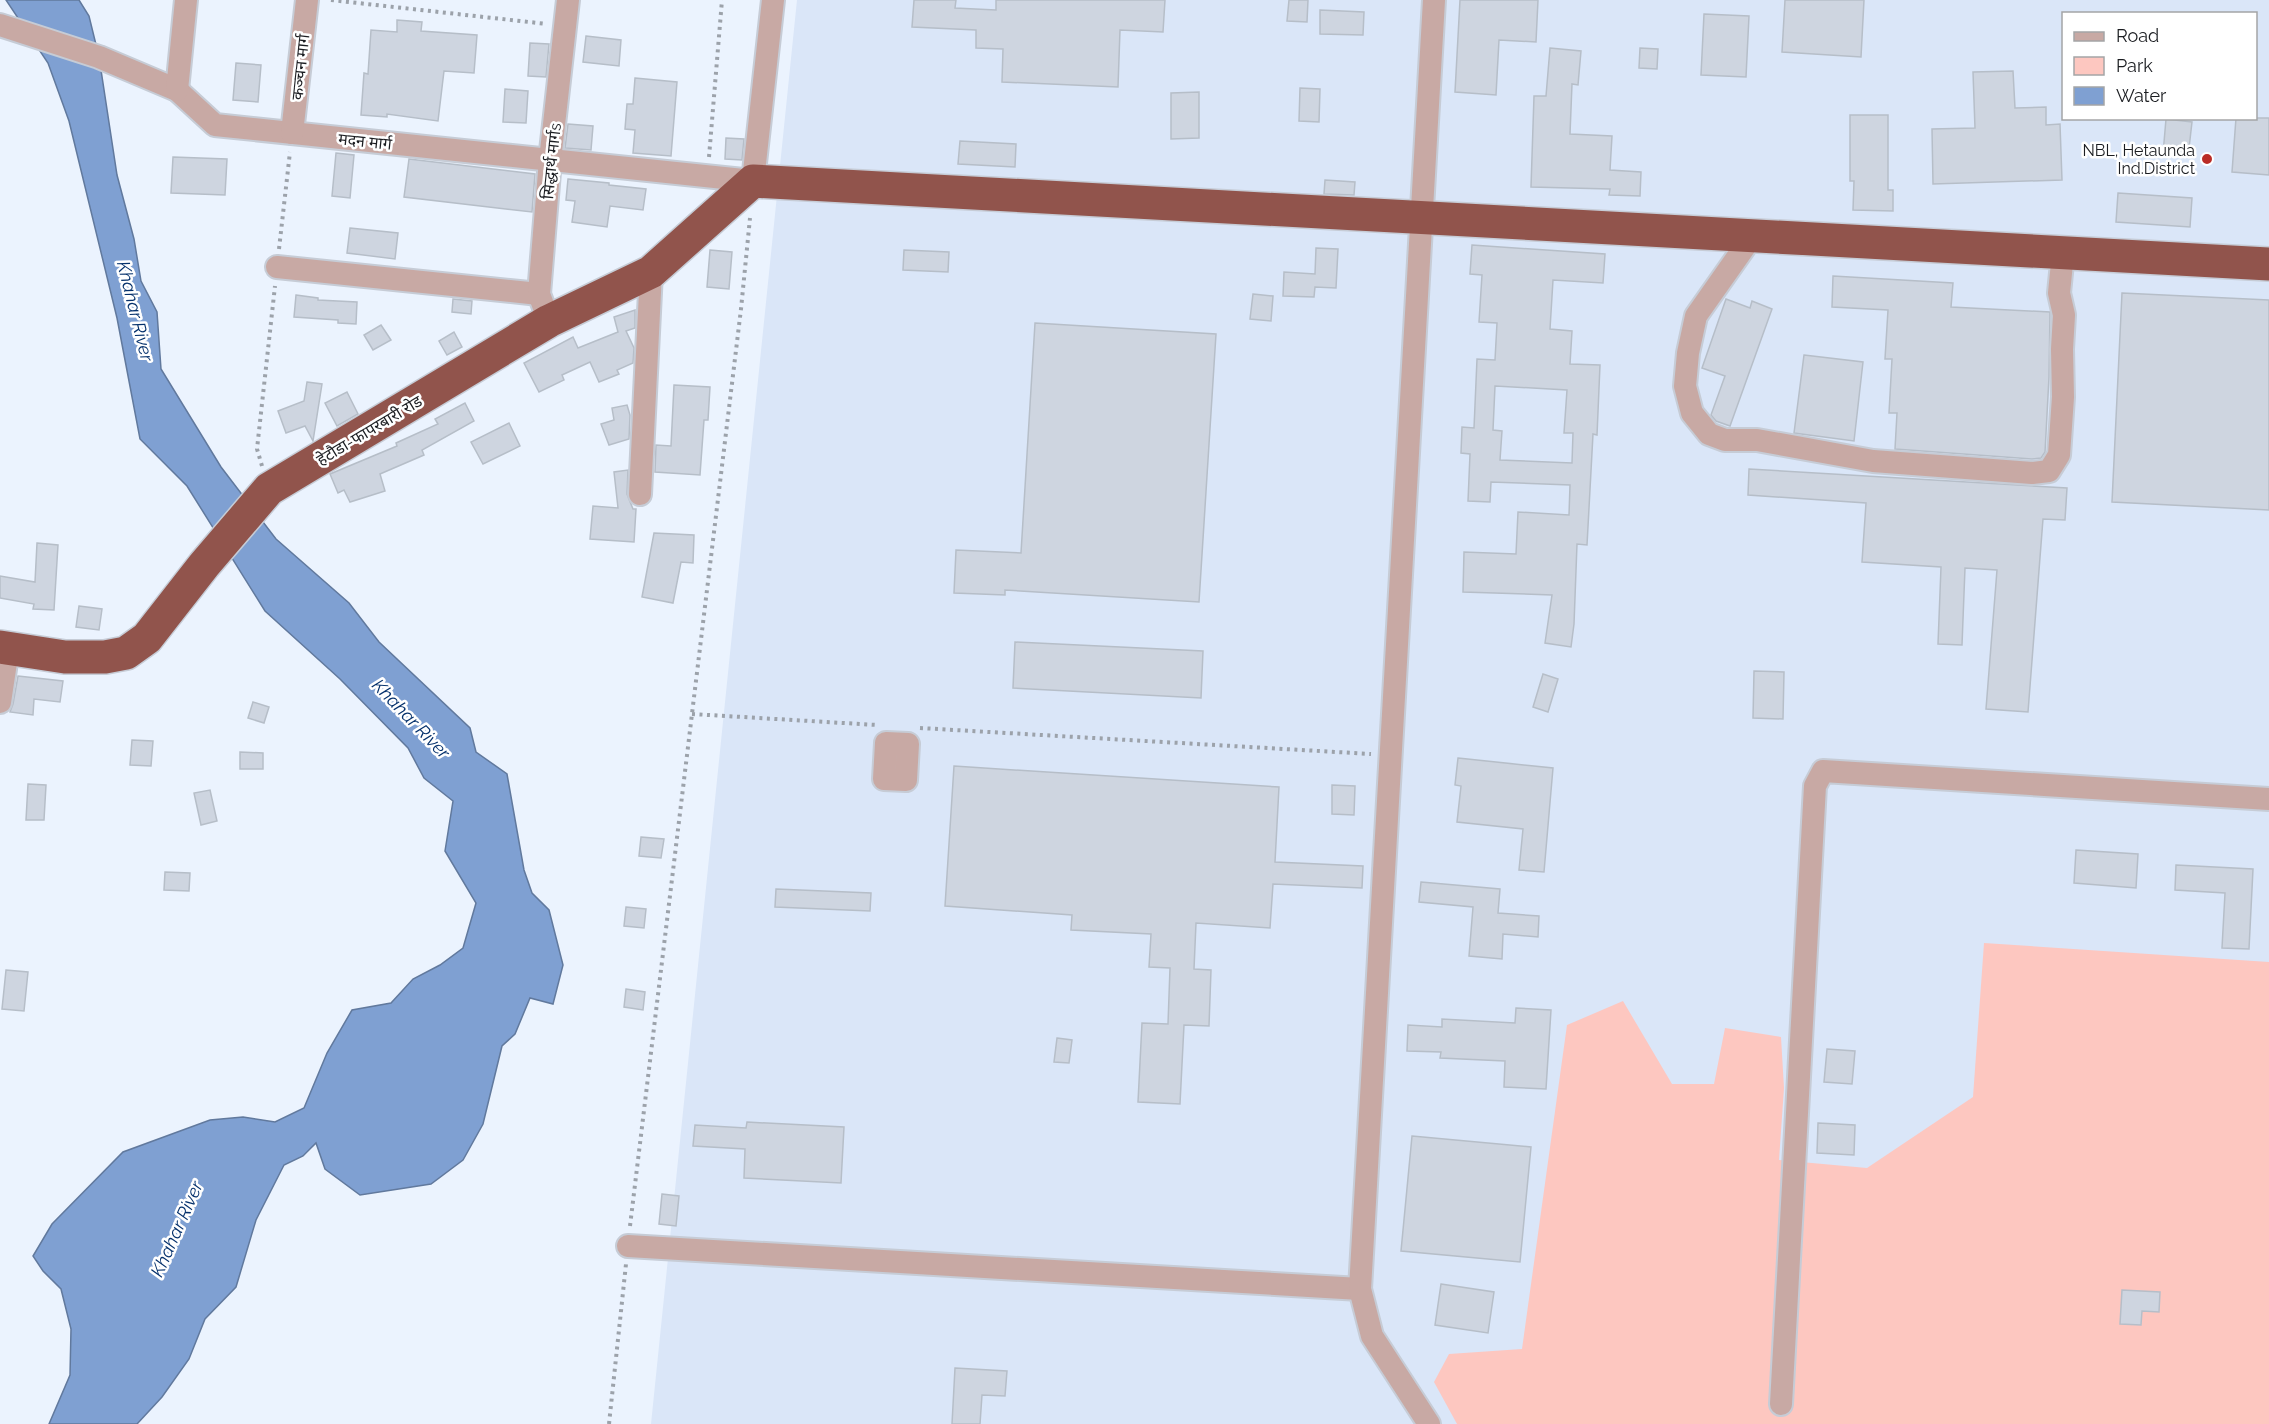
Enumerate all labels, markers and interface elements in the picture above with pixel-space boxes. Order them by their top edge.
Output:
legend [2062,12,2257,120]
text: Road [2116,25,2159,46]
street label: कञ्चन मार्ग [288,32,313,101]
text: Park [2116,55,2153,76]
text: Water [2116,85,2167,106]
street label: सिद्धार्थ मार्गs [538,122,565,200]
street label: मदन मार्ग [337,129,394,154]
place label: NBL, Hetaunda Ind.District [2082,141,2196,178]
marker: NBL, Hetaunda Ind.District [2200,152,2214,166]
water label: Khahar River [113,259,158,364]
street label: हेटौडा-फापरबारी रोड [313,391,426,469]
water label: Khahar River [368,674,455,763]
water label: Khahar River [146,1177,207,1280]

